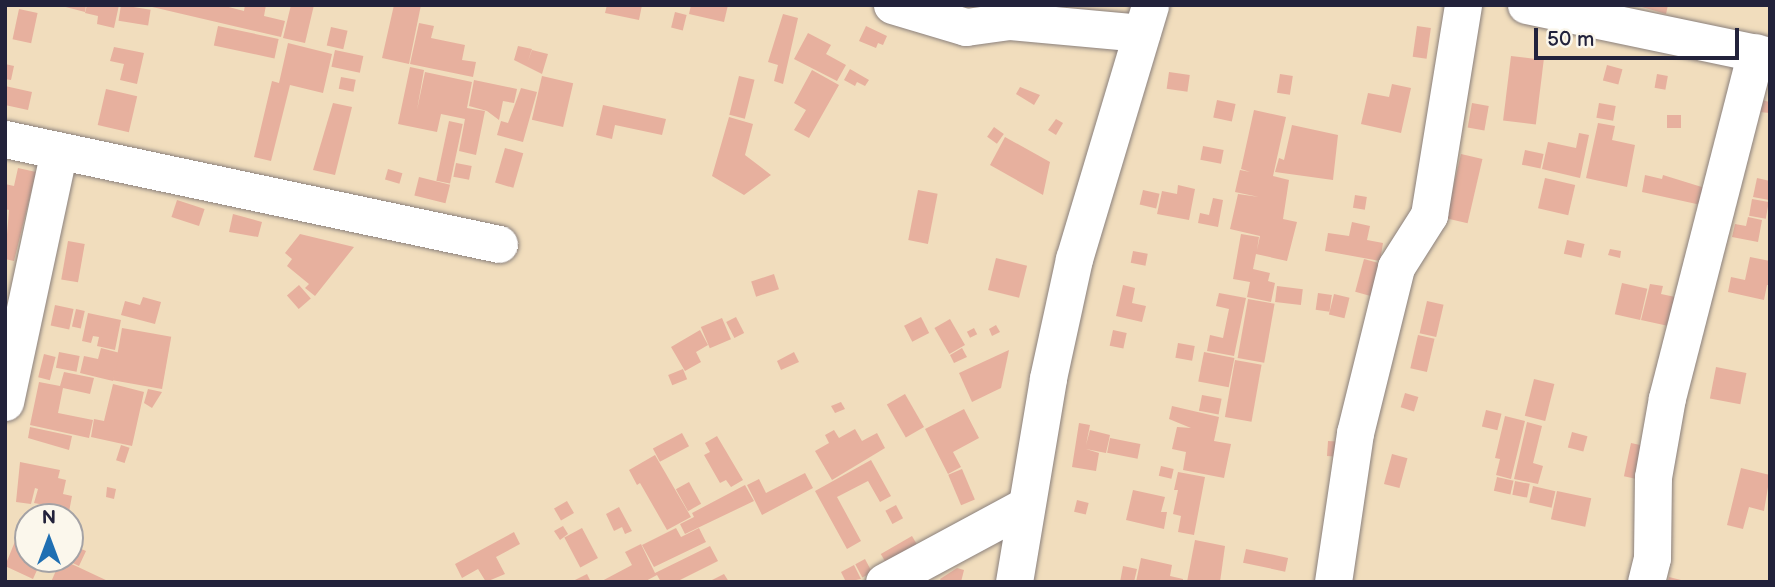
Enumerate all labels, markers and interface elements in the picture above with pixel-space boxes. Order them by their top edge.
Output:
scale bar [1537,14,1742,58]
text: 50 m [1547,27,1594,52]
north arrow [14,503,84,573]
text: N [42,507,56,530]

